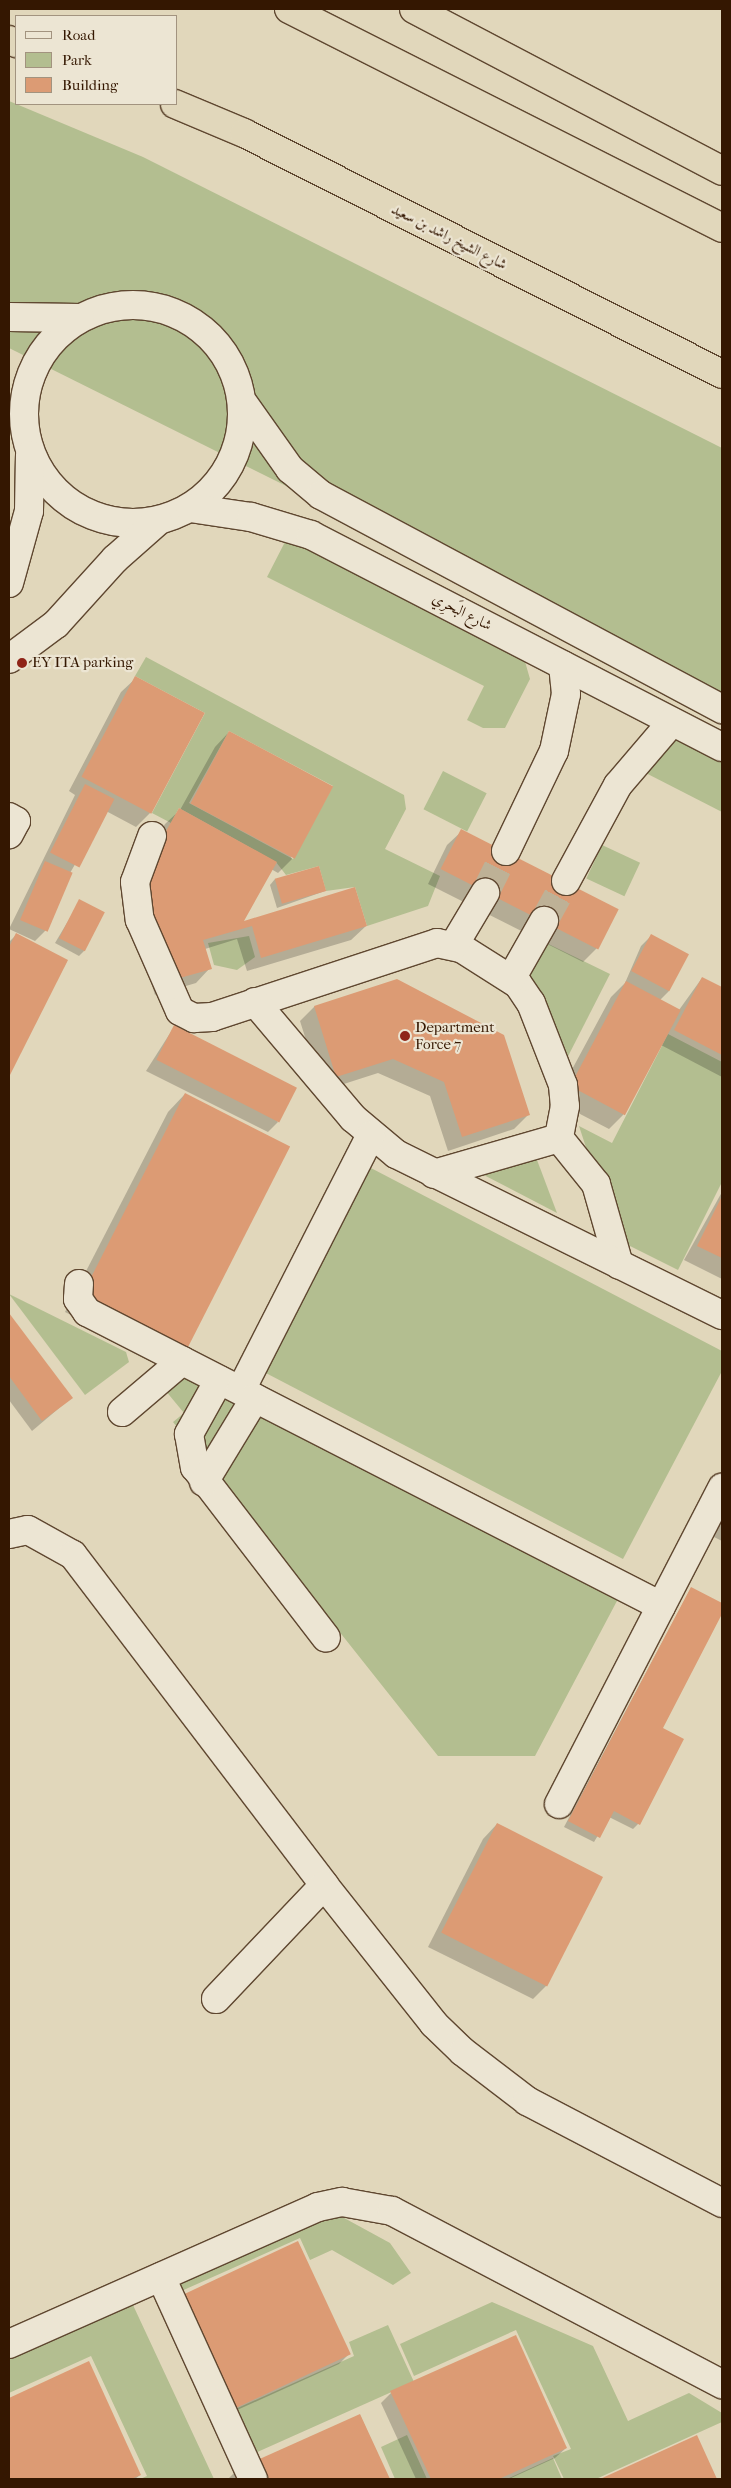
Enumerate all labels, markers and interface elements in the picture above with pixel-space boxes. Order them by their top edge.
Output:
legend [15,15,178,105]
text: Road [62,26,95,44]
text: Park [62,51,92,69]
text: Building [62,76,118,94]
street label: شارع الشيخ راشد بن سعيد [388,200,510,274]
street label: شارع البَحرِي [429,589,495,635]
place label: EY ITA parking [32,654,133,672]
marker: EY ITA parking [16,657,28,669]
place label: Department Force 7 [415,1018,495,1053]
marker: Department Force 7 [399,1030,411,1042]

